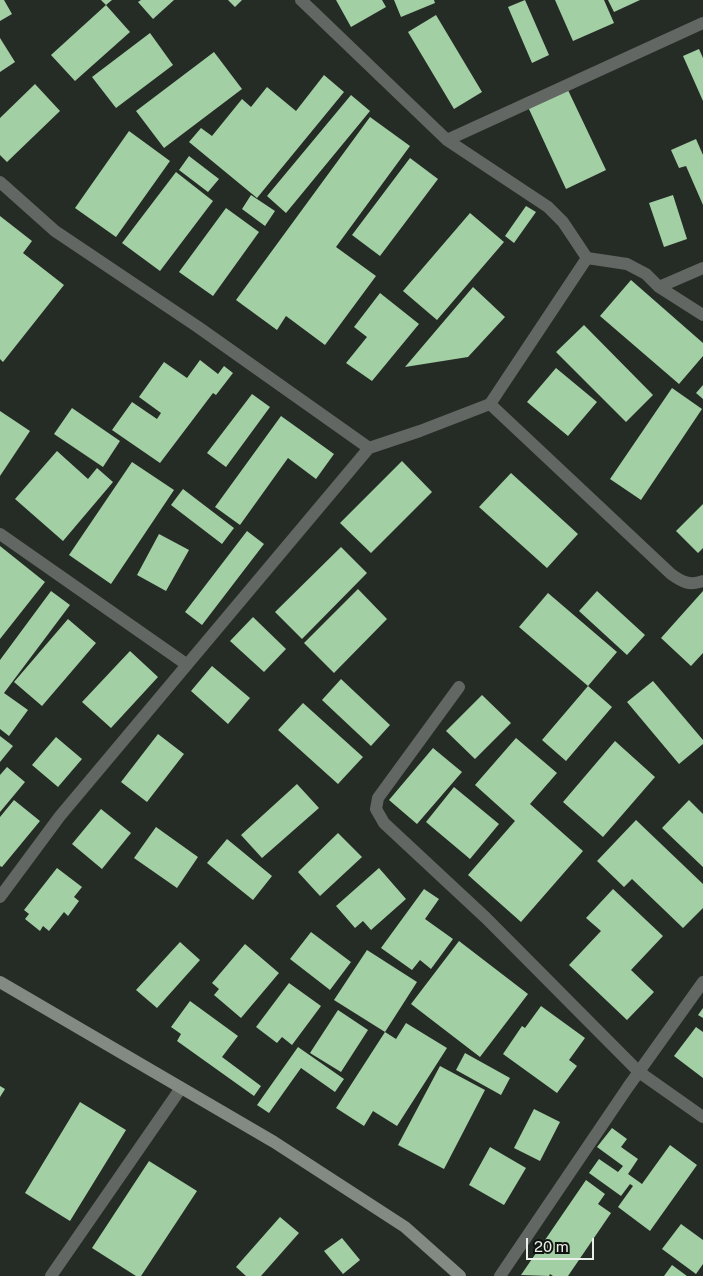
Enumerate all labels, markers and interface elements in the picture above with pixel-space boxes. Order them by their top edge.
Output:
scale bar [528,1228,596,1260]
text: 20 m [534,1238,569,1255]

